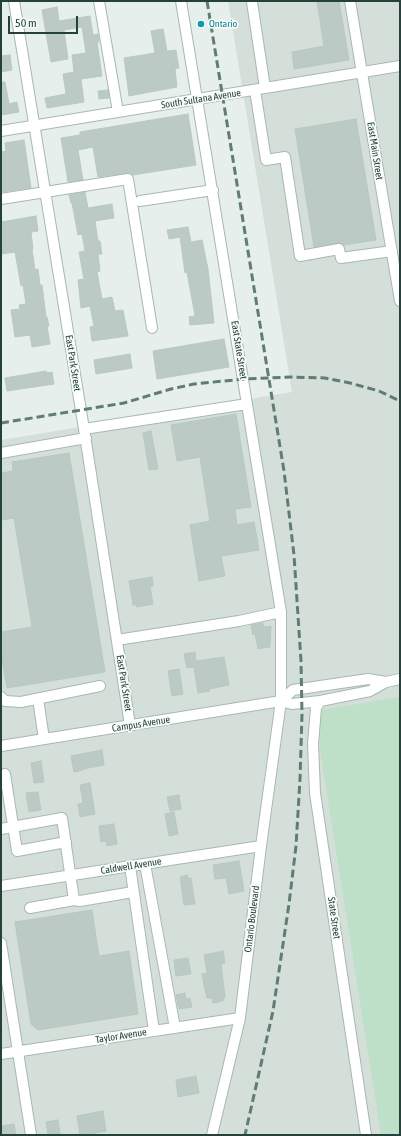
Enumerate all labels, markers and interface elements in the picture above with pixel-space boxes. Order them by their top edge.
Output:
scale bar [10,8,80,34]
text: 50 m [15,16,37,30]
place label: Ontario [209,18,237,30]
marker: Ontario [196,19,206,29]
street label: South Sultana Avenue [160,87,242,111]
street label: East Main Street [364,121,386,181]
street label: East State Street [228,320,250,380]
street label: East Park Street [63,334,83,392]
street label: East Park Street [114,654,134,712]
street label: Campus Avenue [111,713,171,735]
street label: Caldwell Avenue [100,855,162,877]
street label: Ontario Boulevard [242,885,262,953]
street label: State Street [325,896,343,940]
street label: Taylor Avenue [95,1026,147,1046]

